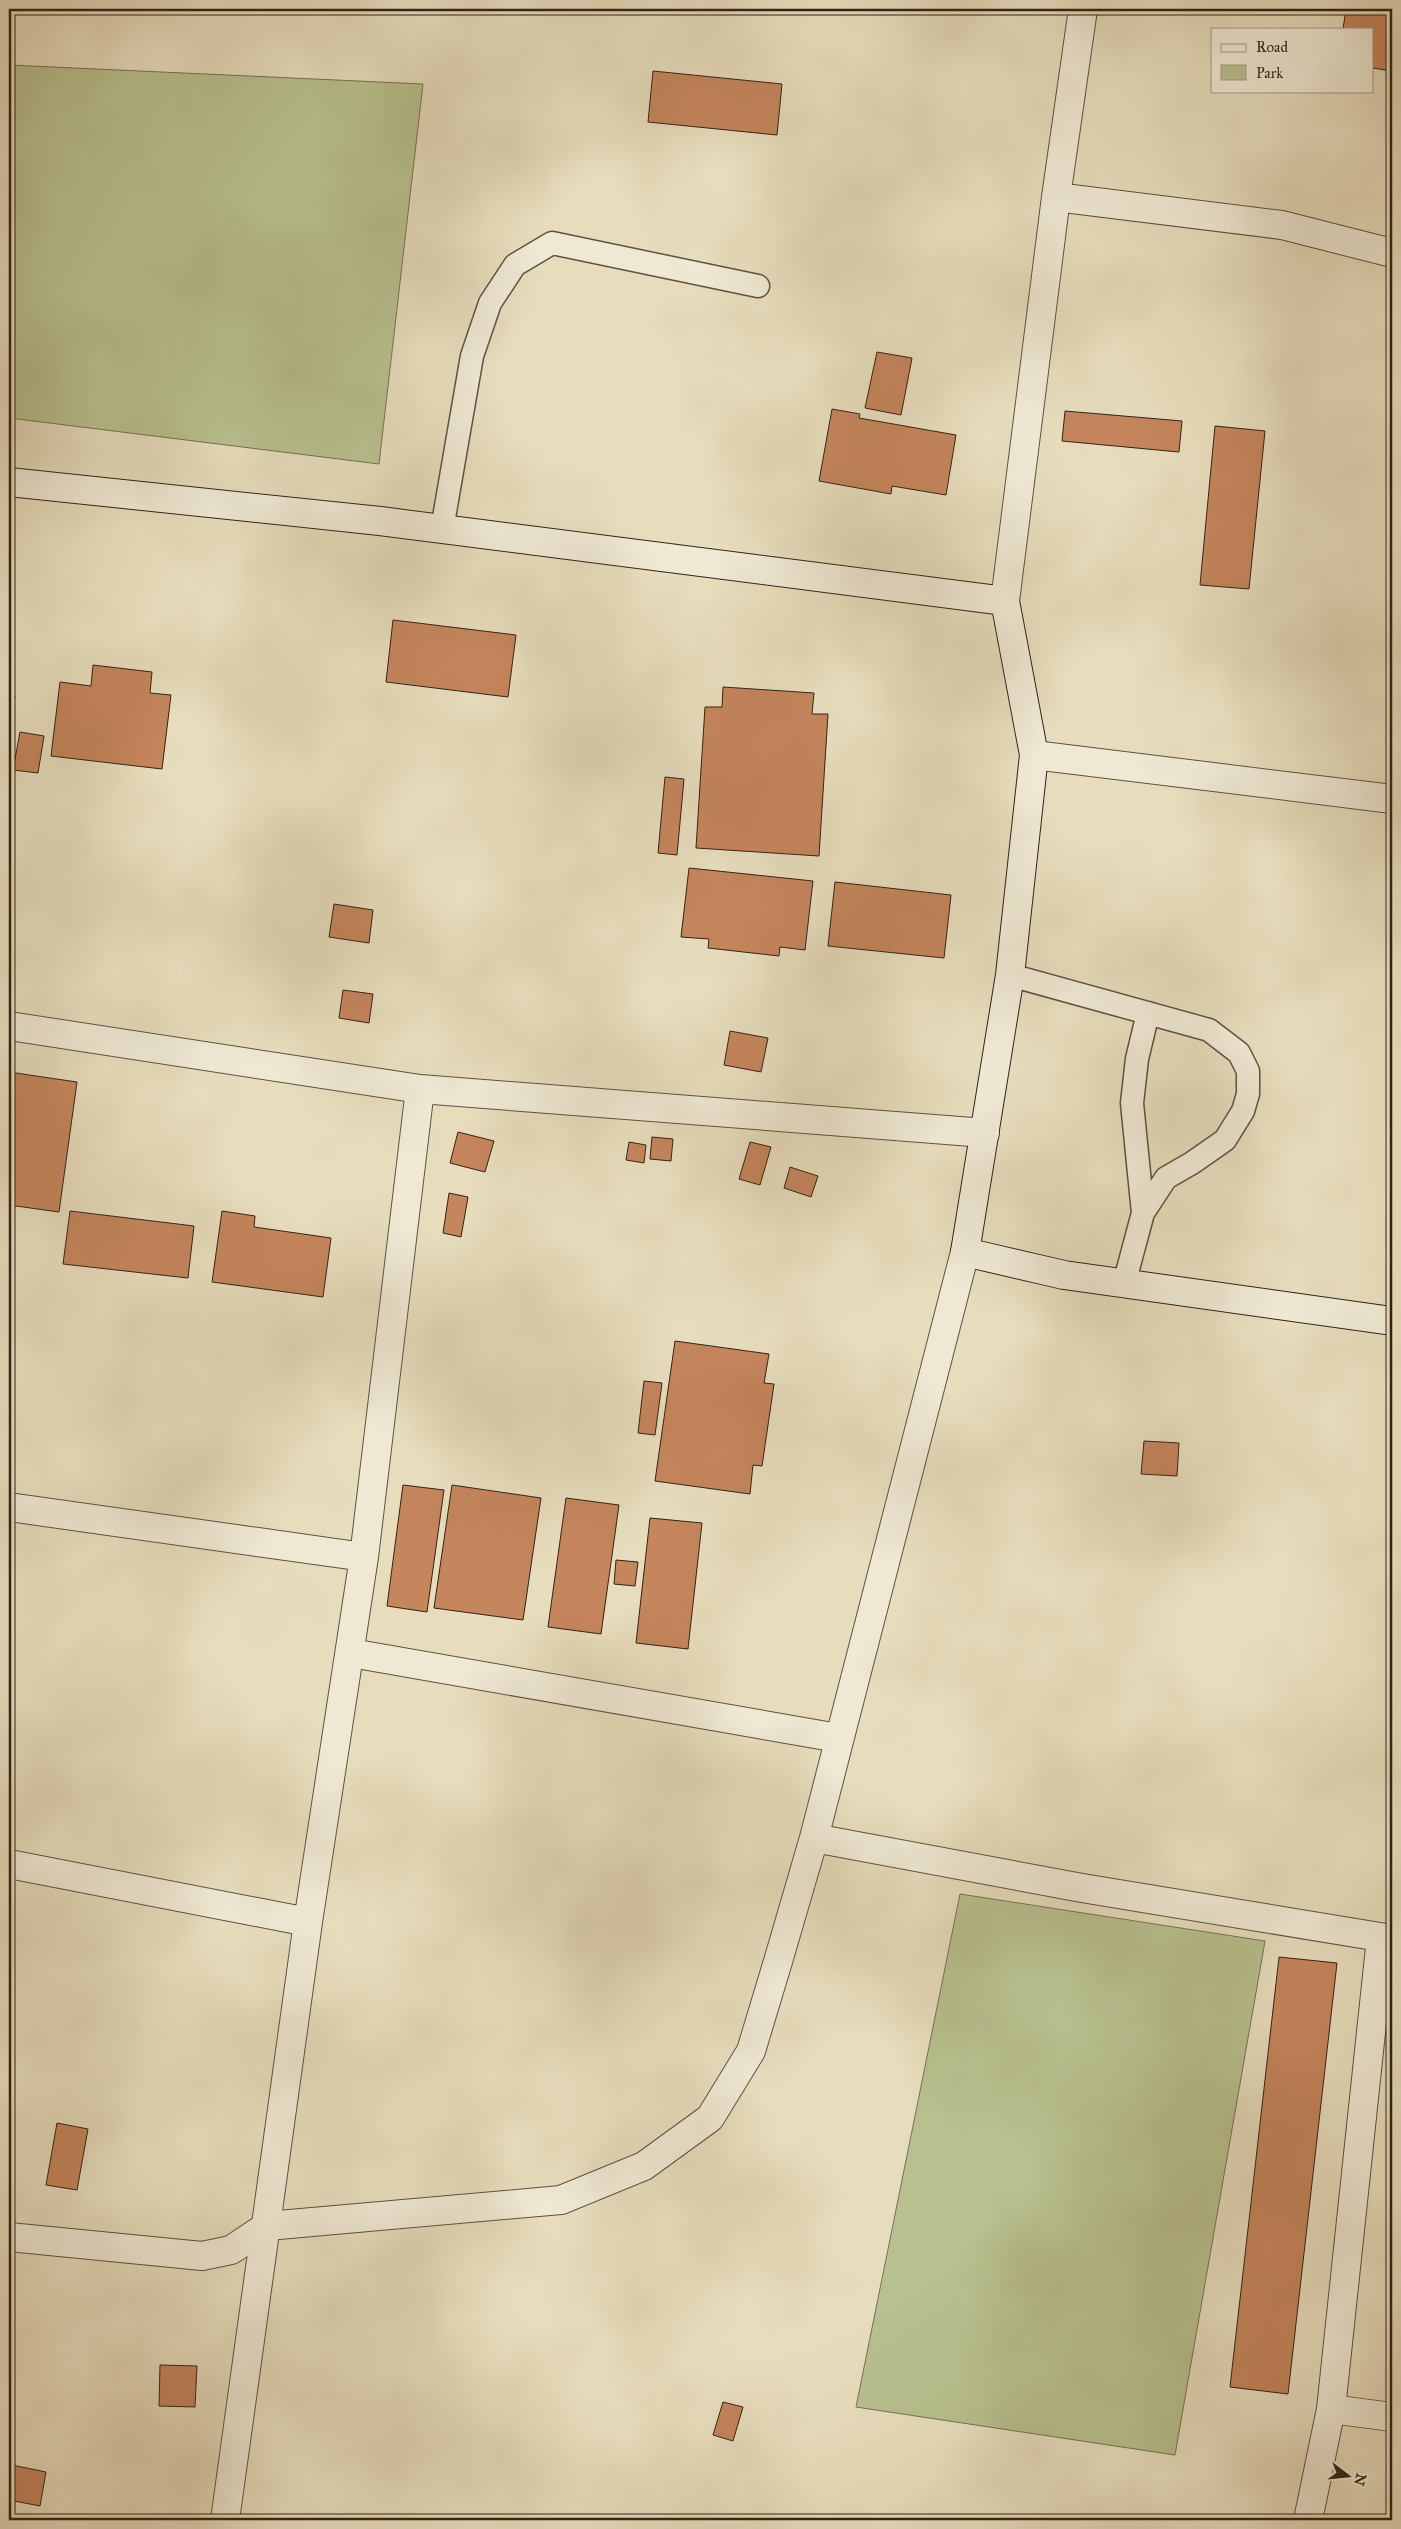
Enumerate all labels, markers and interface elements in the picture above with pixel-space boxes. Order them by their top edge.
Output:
legend [1211,28,1374,92]
text: Road [1256,38,1288,56]
text: Park [1256,64,1283,82]
north arrow [1324,2452,1374,2502]
text: N [1350,2471,1370,2488]

